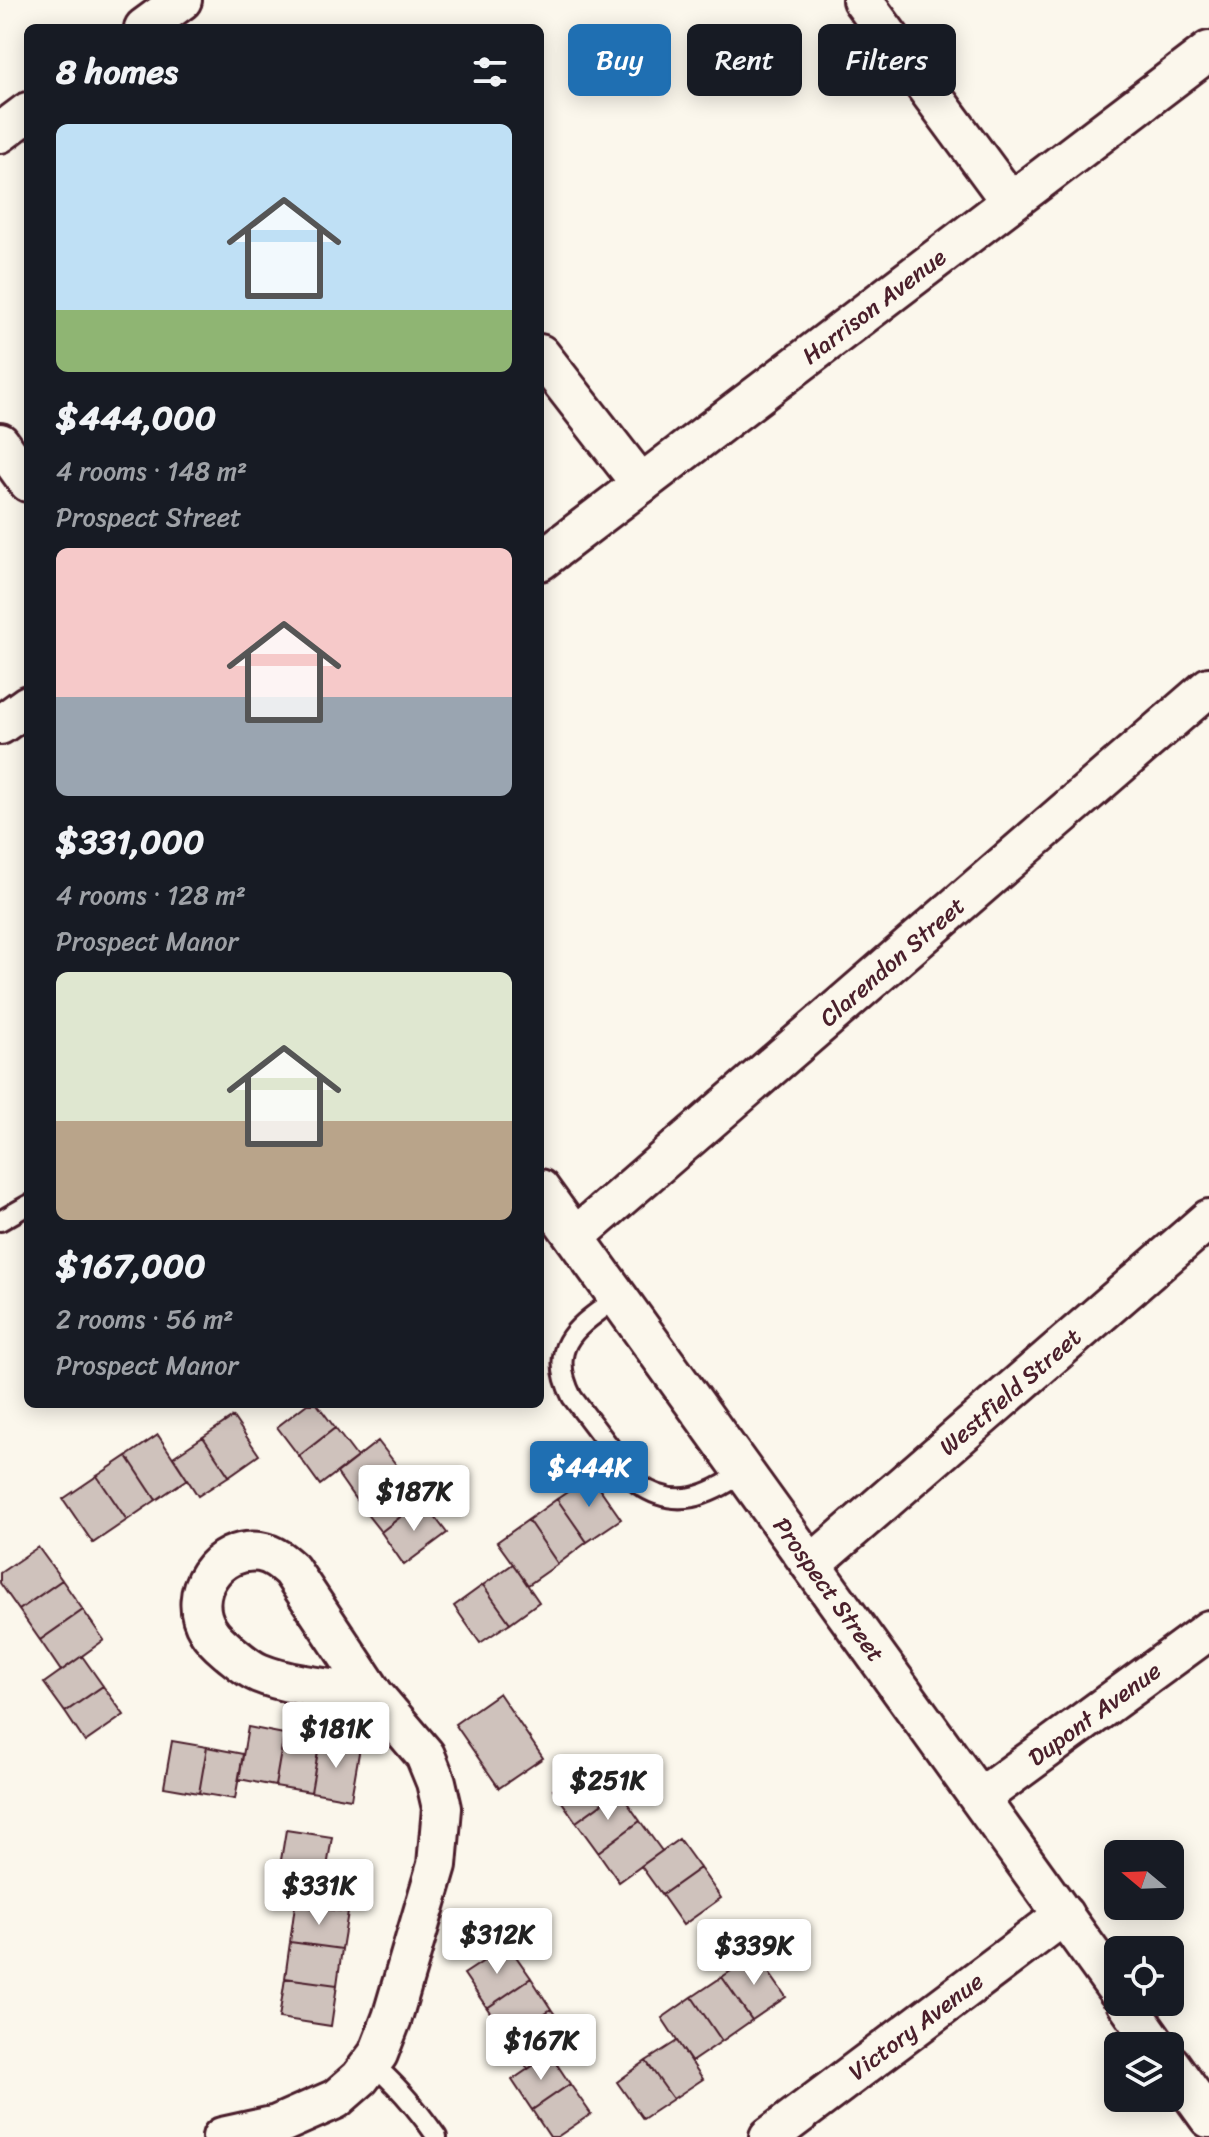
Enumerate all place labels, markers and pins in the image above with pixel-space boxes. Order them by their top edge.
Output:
pin: $444K [533,1441,645,1509]
pin: $187K [358,1465,470,1533]
pin: $181K [280,1702,392,1770]
pin: $251K [552,1754,664,1822]
pin: $331K [263,1859,375,1927]
pin: $312K [441,1908,553,1976]
pin: $339K [698,1919,810,1987]
pin: $167K [485,2014,597,2082]

